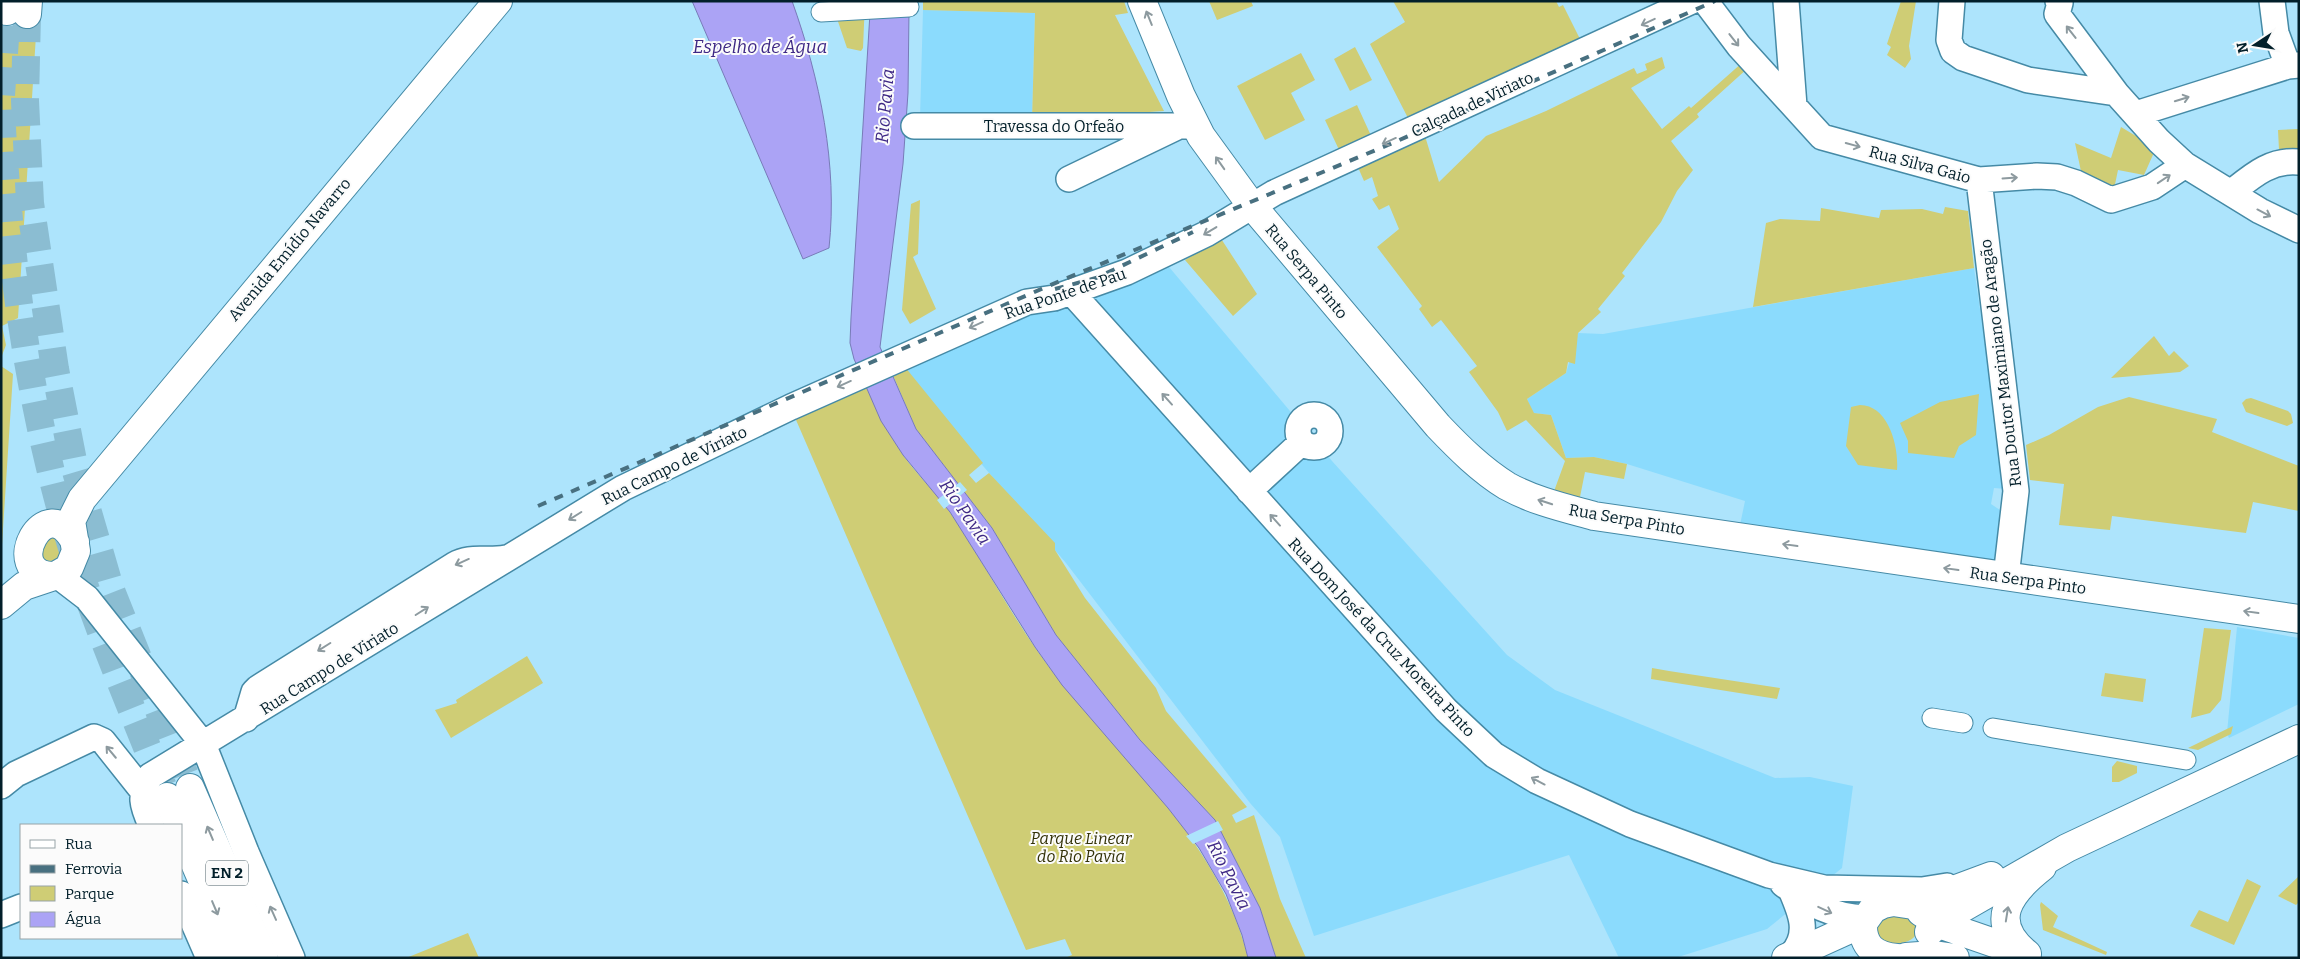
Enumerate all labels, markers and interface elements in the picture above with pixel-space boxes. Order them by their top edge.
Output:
one-way arrow [1144,11,1153,26]
one-way arrow [1641,18,1656,27]
north arrow [2230,20,2280,70]
one-way arrow [2066,26,2077,39]
one-way arrow [1729,33,1740,46]
water label: Espelho de Água [693,36,827,58]
text: N [2233,40,2252,55]
water label: Rio Pavia [871,68,899,144]
street label: Calçada de Viriato [1408,68,1536,141]
one-way arrow [2174,94,2190,104]
street label: Travessa do Orfeão [984,117,1124,136]
one-way arrow [1382,137,1397,147]
one-way arrow [1844,141,1860,151]
street label: Rua Silva Gaio [1867,142,1973,187]
one-way arrow [1215,156,1225,170]
one-way arrow [2002,173,2018,182]
street label: Avenida Emídio Navarro [224,174,355,325]
one-way arrow [2157,174,2171,184]
one-way arrow [2257,208,2271,218]
street label: Rua Serpa Pinto [1262,220,1352,322]
one-way arrow [1204,227,1218,237]
street label: Rua Doutor Maximiano de Aragão [1976,238,2025,488]
street label: Rua Ponte de Pau [1002,264,1129,323]
one-way arrow [969,321,984,331]
one-way arrow [837,379,852,389]
one-way arrow [1161,393,1173,406]
street label: Rua Campo de Viriato [598,422,750,509]
water label: Rio Pavia [935,475,995,549]
one-way arrow [1537,496,1553,506]
street label: Rua Serpa Pinto [1567,500,1687,539]
one-way arrow [569,511,583,521]
one-way arrow [1269,514,1281,527]
street label: Rua Dom José da Cruz Moreira Pinto [1284,534,1479,741]
one-way arrow [1783,540,1799,550]
one-way arrow [455,557,470,567]
one-way arrow [1943,563,1959,573]
street label: Rua Serpa Pinto [1968,563,2088,598]
one-way arrow [414,606,428,616]
one-way arrow [2243,607,2259,617]
street label: Rua Campo de Viriato [257,618,402,719]
one-way arrow [317,643,331,653]
one-way arrow [106,746,117,759]
one-way arrow [1531,776,1546,786]
legend [20,824,182,939]
one-way arrow [204,826,214,841]
park label: Parque Linear do Rio Pavia [1031,829,1133,866]
text: Rua [65,835,92,853]
water label: Rio Pavia [1202,837,1256,913]
text: Ferrovia [65,860,122,878]
road number: EN 2 [206,860,248,886]
text: Parque [65,885,114,903]
one-way arrow [210,900,220,915]
one-way arrow [1817,905,1832,915]
one-way arrow [267,906,277,921]
one-way arrow [2002,906,2012,922]
text: Água [65,910,101,928]

